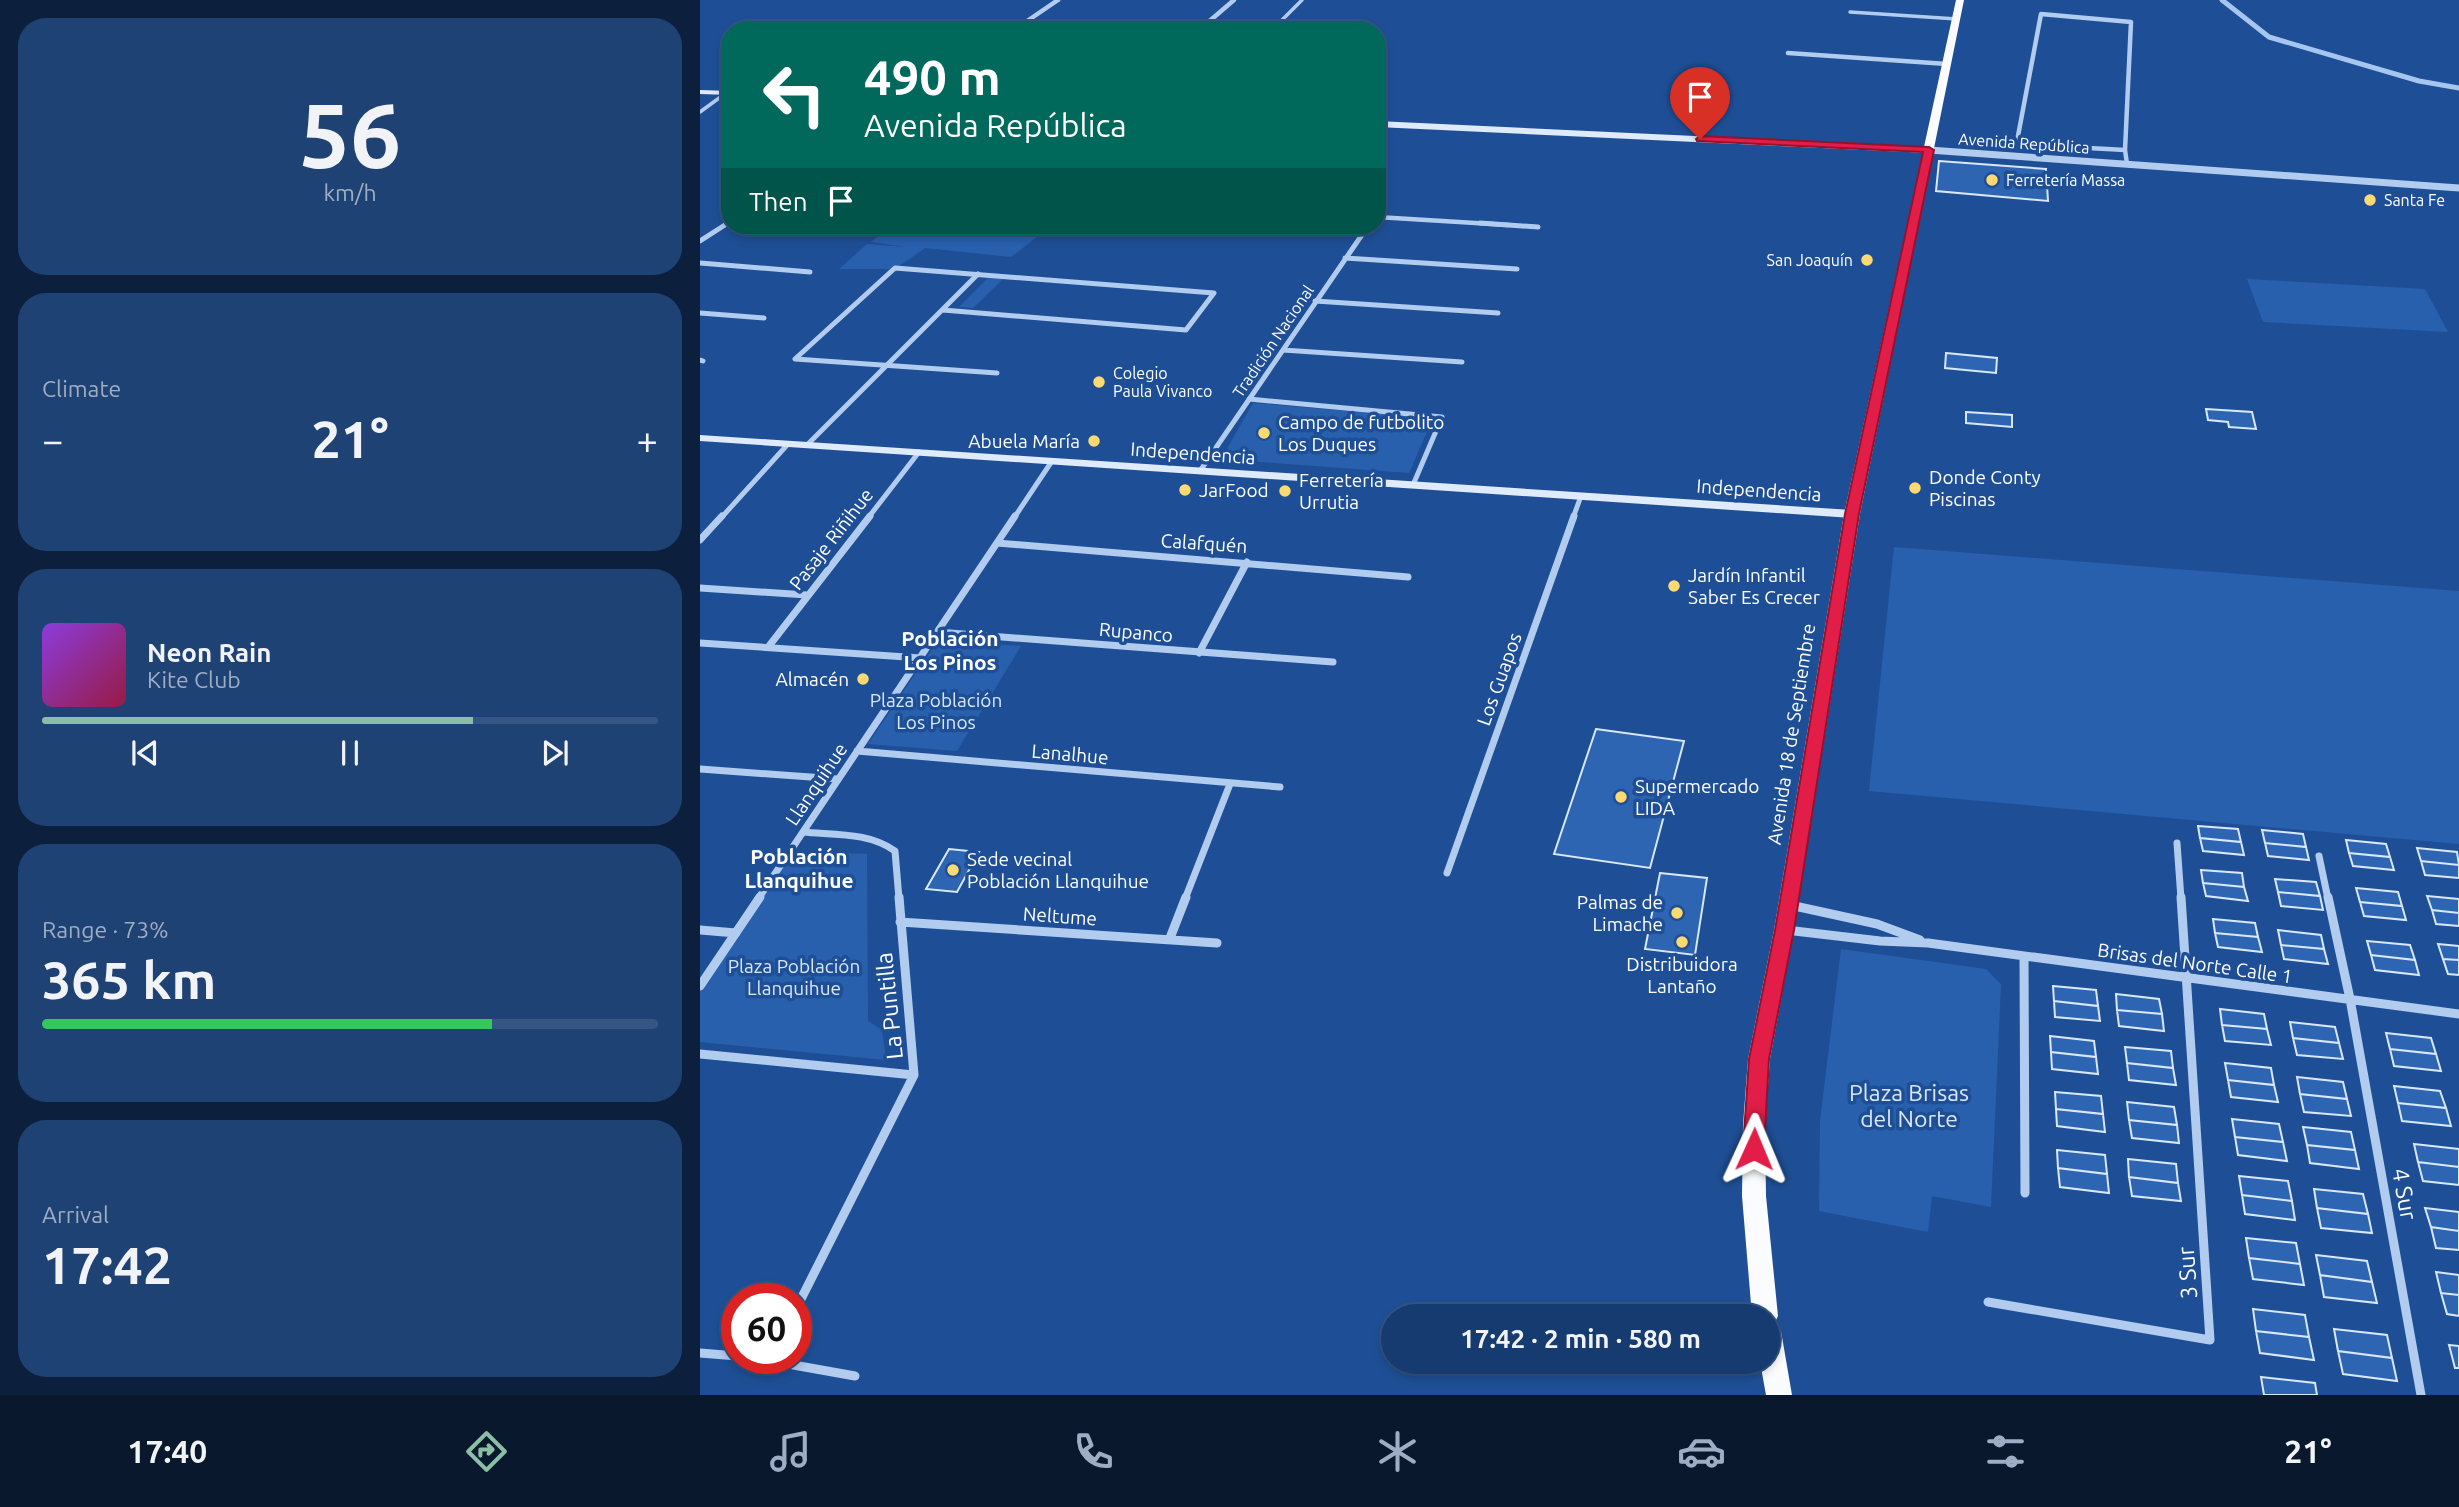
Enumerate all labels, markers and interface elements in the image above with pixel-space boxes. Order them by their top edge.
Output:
icon: left [749,49,840,140]
text: 490 m [864,49,1001,104]
pin [1670,67,1730,139]
icon: arrive [1681,78,1719,116]
text: 56 [299,83,401,185]
text: Avenida República [864,107,1127,143]
street label: Avenida República [1958,129,2090,157]
place label: Ferretería Massa [2006,171,2125,189]
marker: Ferretería Massa [1984,172,2000,188]
text: km/h [323,180,377,205]
icon: arrive [822,182,860,220]
text: Then [749,187,808,216]
place label: Santa Fe [2384,191,2445,209]
marker: Santa Fe [2362,192,2378,208]
place label: San Joaquín [1767,251,1853,269]
marker: San Joaquín [1859,252,1875,268]
street label: Tradición Nacional [1229,282,1317,400]
place label: Colegio Paula Vivanco [1113,364,1212,400]
marker: Colegio Paula Vivanco [1091,374,1107,390]
text: Climate [42,376,121,401]
text: 21° [311,410,389,468]
place label: Campo de futbolito Los Duques [1278,411,1444,455]
text: − [42,419,63,461]
text: + [637,419,658,461]
marker: Campo de futbolito Los Duques [1256,425,1272,441]
place label: Abuela María [968,430,1080,452]
marker: Abuela María [1086,433,1102,449]
street label: Independencia [1130,438,1256,468]
place label: Donde Conty Piscinas [1929,466,2041,510]
place label: Ferretería Urrutia [1299,469,1384,513]
street label: Independencia [1696,475,1822,505]
place label: JarFood [1199,479,1269,501]
marker: Donde Conty Piscinas [1907,480,1923,496]
marker: JarFood [1177,482,1193,498]
marker: Ferretería Urrutia [1277,483,1293,499]
street label: Pasaje Riñihue [785,484,877,594]
street label: Calafquén [1160,529,1248,557]
place label: Jardín Infantil Saber Es Crecer [1688,564,1820,608]
marker: Jardín Infantil Saber Es Crecer [1666,578,1682,594]
street label: Rupanco [1098,618,1174,646]
street label: Avenida 18 de Septiembre [1763,622,1819,846]
district label: Población Los Pinos [901,626,999,674]
street label: Los Guapos [1472,630,1526,728]
text: Neon Rain [147,638,272,667]
text: Kite Club [147,667,241,692]
place label: Almacén [775,668,849,690]
marker: Almacén [855,671,871,687]
park label: Plaza Población Los Pinos [870,689,1002,733]
icon: previous [126,734,164,772]
icon: pause [331,734,369,772]
icon: next [536,734,574,772]
street label: Llanquihue [781,739,851,829]
street label: Lanalhue [1031,740,1109,768]
place label: Supermercado LIDA [1635,775,1759,819]
marker: Supermercado LIDA [1613,789,1629,805]
district label: Población Llanquihue [744,844,854,892]
place label: Sede vecinal Población Llanquihue [967,848,1149,892]
marker: Sede vecinal Población Llanquihue [945,862,961,878]
place label: Palmas de Limache [1577,891,1663,935]
street label: Neltume [1022,902,1098,930]
marker: Palmas de Limache [1669,905,1685,921]
text: Range · 73% [42,917,169,942]
marker: Distribuidora Lantaño [1674,934,1690,950]
street label: Brisas del Norte Calle 1 [2096,938,2294,988]
text: 365 km [42,951,216,1009]
street label: La Puntilla [871,951,907,1061]
place label: Distribuidora Lantaño [1626,953,1738,997]
park label: Plaza Población Llanquihue [728,955,860,999]
park label: Plaza Brisas del Norte [1849,1080,1969,1131]
position arrow [1717,1112,1791,1186]
street label: 4 Sur [2388,1166,2422,1222]
text: Arrival [42,1202,109,1227]
text: 17:42 [42,1236,172,1294]
street label: 3 Sur [2173,1246,2201,1300]
speed limit sign: 60 [721,1283,812,1374]
text: 17:42 · 2 min · 580 m [1460,1324,1701,1353]
icon: directions [462,1427,511,1476]
icon: music [766,1427,815,1476]
icon: phone [1069,1427,1118,1476]
icon: climate [1373,1427,1422,1476]
icon: car [1677,1427,1726,1476]
icon: filters [1981,1427,2030,1476]
text: 17:40 [127,1433,207,1469]
text: 21° [2284,1433,2332,1469]

